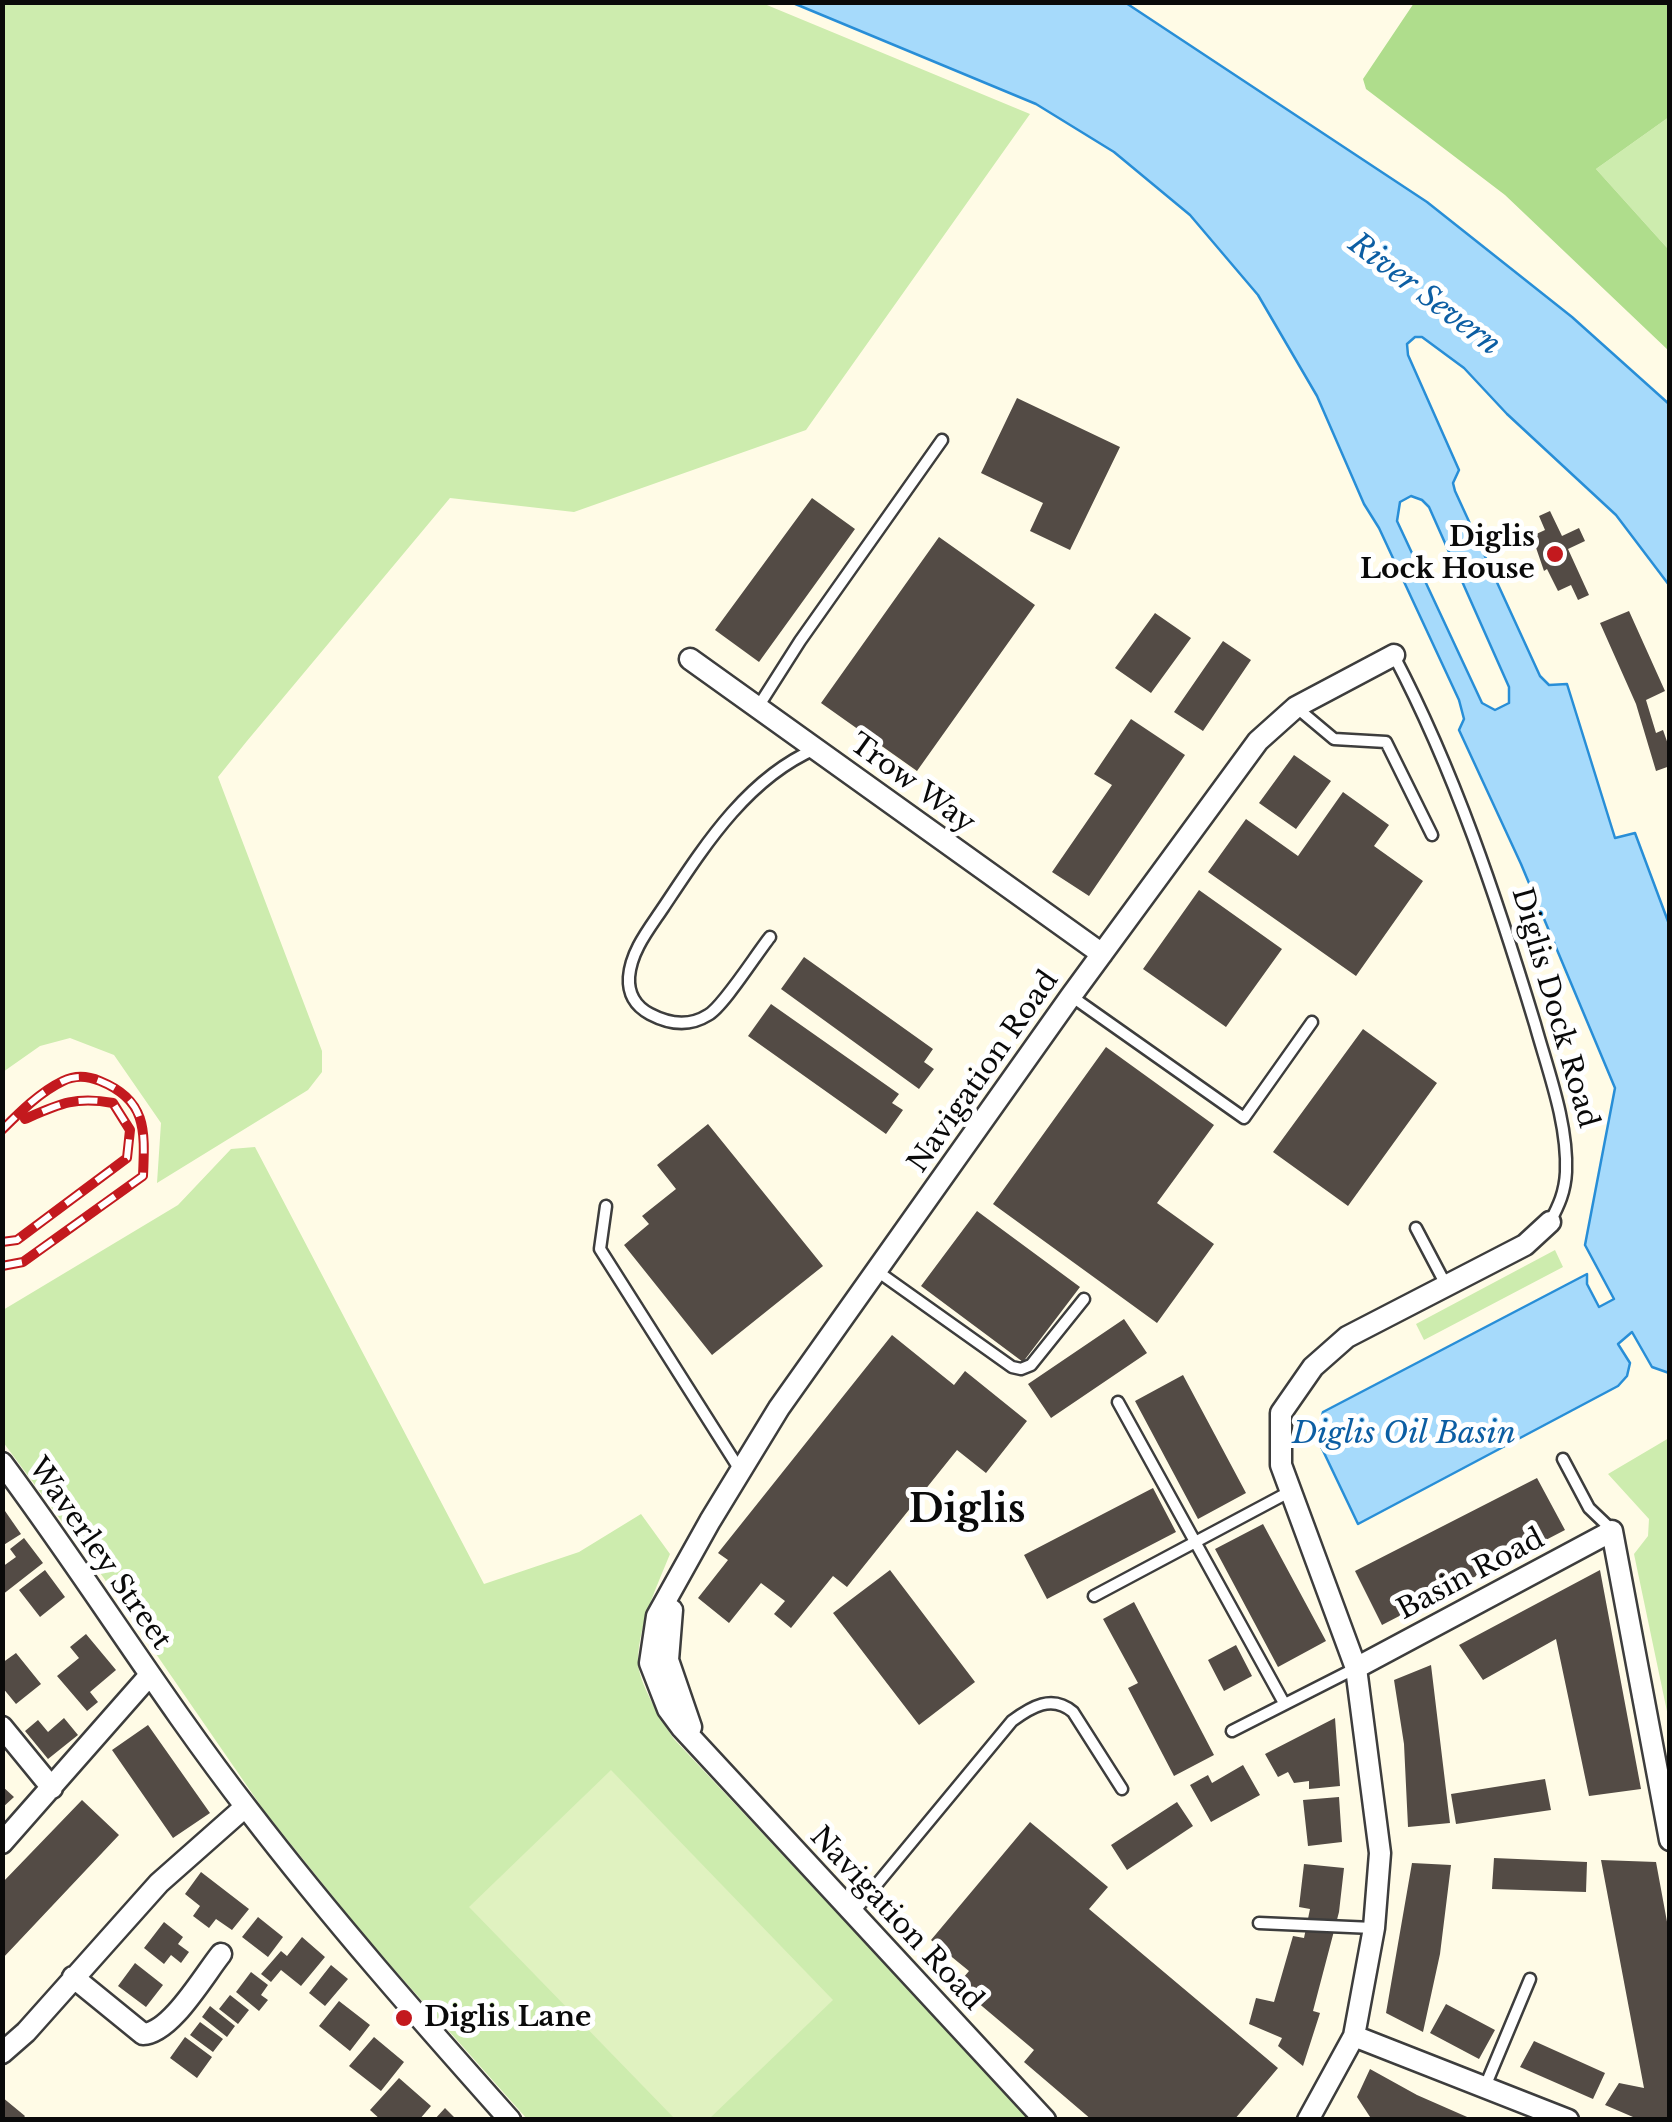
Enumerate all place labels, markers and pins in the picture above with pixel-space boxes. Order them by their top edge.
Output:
place label: Diglis Lock House [1360,521,1535,587]
marker: Diglis Lock House [1544,543,1566,565]
place label: Diglis Lane [424,2001,591,2035]
marker: Diglis Lane [393,2007,415,2029]

